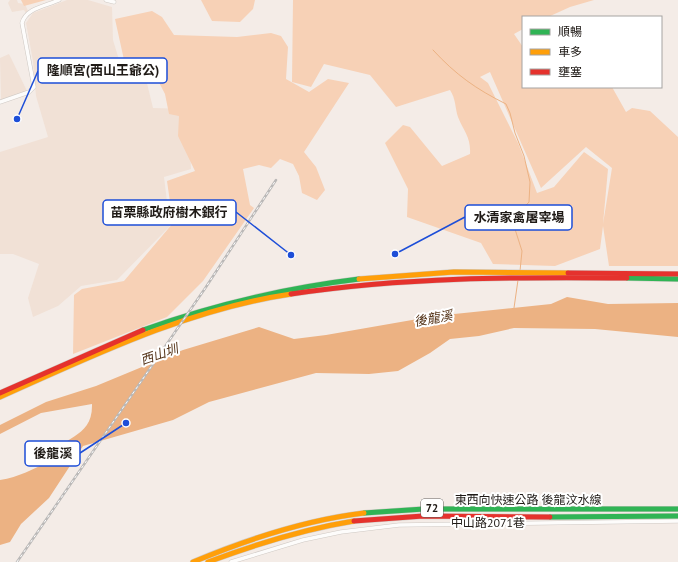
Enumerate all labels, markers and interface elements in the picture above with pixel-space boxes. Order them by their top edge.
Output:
legend [522,16,662,88]
text: 順暢 [558,24,582,39]
text: 車多 [558,44,582,59]
callout: 隆順宮(西山王爺公) [38,58,167,83]
text: 隆順宮(西山王爺公) [47,62,159,79]
text: 壅塞 [558,64,582,79]
callout: 苗栗縣政府樹木銀行 [103,200,236,225]
text: 苗栗縣政府樹木銀行 [110,204,228,221]
callout: 水清家禽屠宰場 [465,205,572,230]
text: 水清家禽屠宰場 [473,209,565,226]
water label: 後龍溪 [412,306,456,330]
water label: 西山圳 [138,339,182,369]
callout: 後龍溪 [25,441,80,466]
text: 後龍溪 [33,445,73,462]
street label: 東西向快速公路 後龍汶水線 [454,492,602,507]
road number: 72 [421,499,443,517]
street label: 中山路2071巷 [451,515,525,530]

